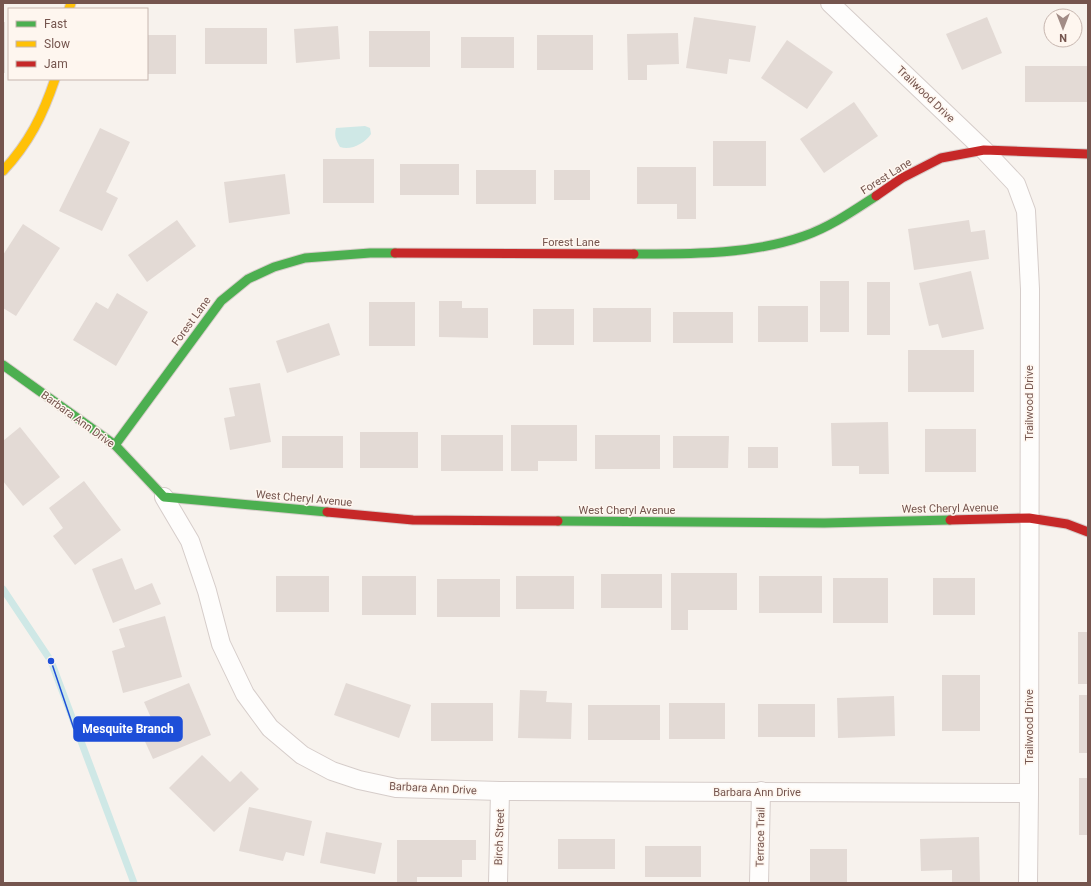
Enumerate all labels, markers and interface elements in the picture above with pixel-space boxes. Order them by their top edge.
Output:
legend [8,8,148,80]
north arrow [1043,8,1083,48]
text: Fast [44,17,67,31]
text: N [1059,31,1067,44]
text: Slow [44,37,70,51]
text: Jam [44,57,68,71]
street label: Trailwood Drive [894,63,957,125]
street label: Forest Lane [858,156,914,197]
street label: Forest Lane [542,236,600,249]
street label: Forest Lane [169,294,214,348]
street label: Trailwood Drive [1023,365,1036,441]
street label: Barbara Ann Drive [38,388,117,451]
street label: West Cheryl Avenue [255,488,353,509]
street label: West Cheryl Avenue [901,501,999,516]
street label: West Cheryl Avenue [579,504,676,517]
street label: Trailwood Drive [1023,689,1036,765]
callout: Mesquite Branch [74,717,182,741]
text: Mesquite Branch [82,722,174,736]
street label: Barbara Ann Drive [389,780,477,797]
street label: Barbara Ann Drive [713,786,801,799]
street label: Terrace Trail [753,807,768,867]
street label: Birch Street [492,808,507,866]

